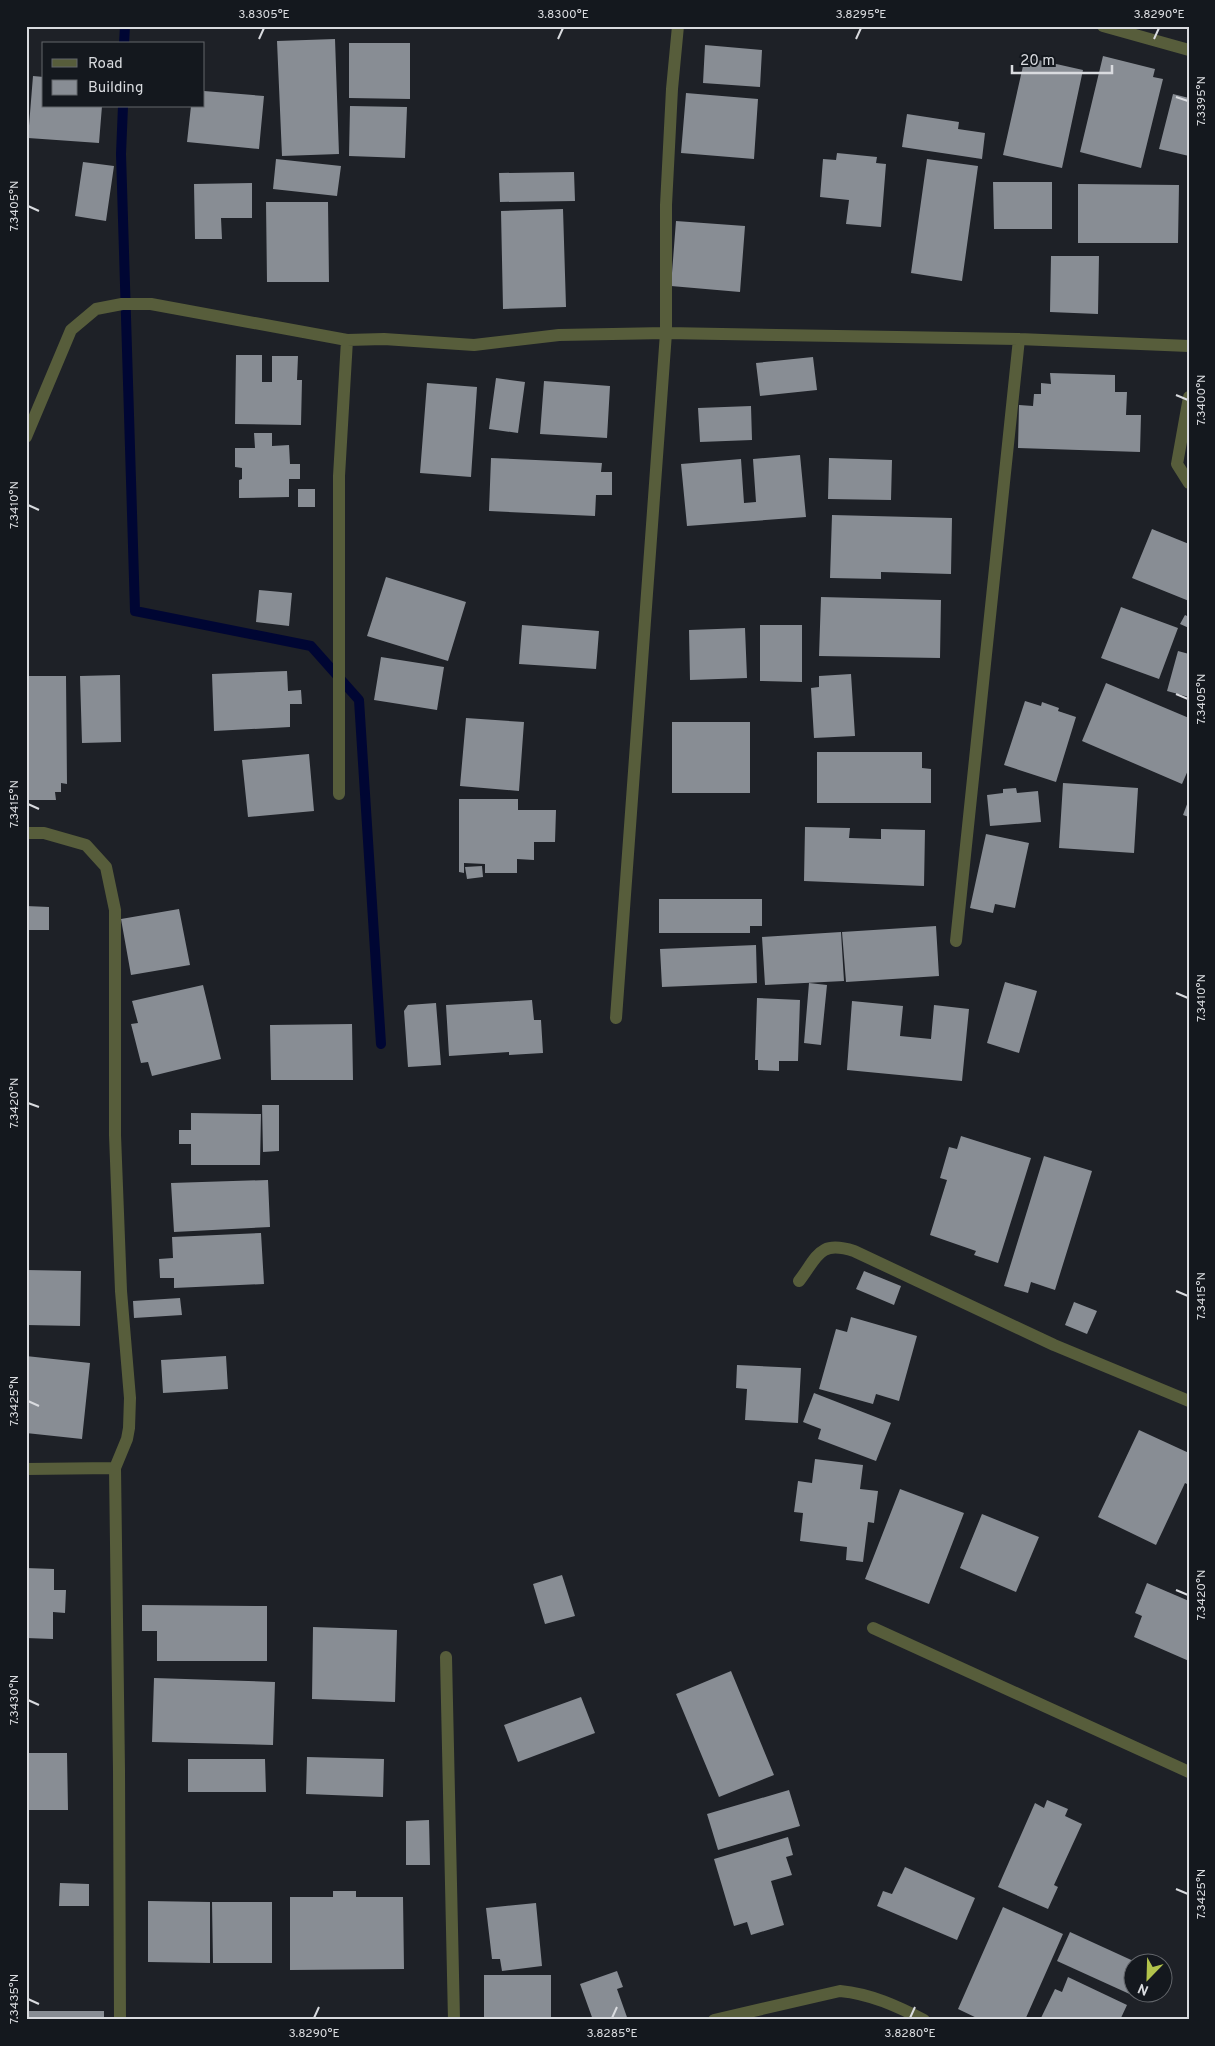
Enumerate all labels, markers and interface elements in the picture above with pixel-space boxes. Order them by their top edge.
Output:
text: 3.8305°E [238,7,290,23]
text: 3.8300°E [537,7,589,23]
text: 3.8295°E [835,7,887,23]
text: 3.8290°E [1133,7,1185,23]
legend [42,42,205,108]
scale bar [1012,42,1112,74]
text: 20 m [1020,52,1055,71]
text: Road [88,55,123,74]
text: 7.3395°N [1194,76,1210,126]
text: Building [88,79,143,98]
text: 7.3405°N [7,180,23,232]
text: 7.3400°N [1194,374,1210,426]
text: 7.3410°N [7,481,23,529]
text: 7.3405°N [1194,673,1210,725]
text: 7.3415°N [7,780,23,828]
text: 7.3410°N [1194,974,1210,1022]
text: 7.3420°N [7,1078,23,1128]
text: 7.3415°N [1194,1272,1210,1320]
text: 7.3425°N [7,1376,23,1426]
text: 7.3420°N [1194,1570,1210,1620]
text: 7.3430°N [7,1675,23,1725]
text: 7.3425°N [1194,1869,1210,1919]
north arrow [1122,1954,1172,2004]
text: 7.3435°N [7,1974,23,2024]
text: N [1136,1979,1151,1998]
text: 3.8290°E [288,2026,340,2042]
text: 3.8285°E [586,2026,638,2042]
text: 3.8280°E [884,2026,936,2042]

